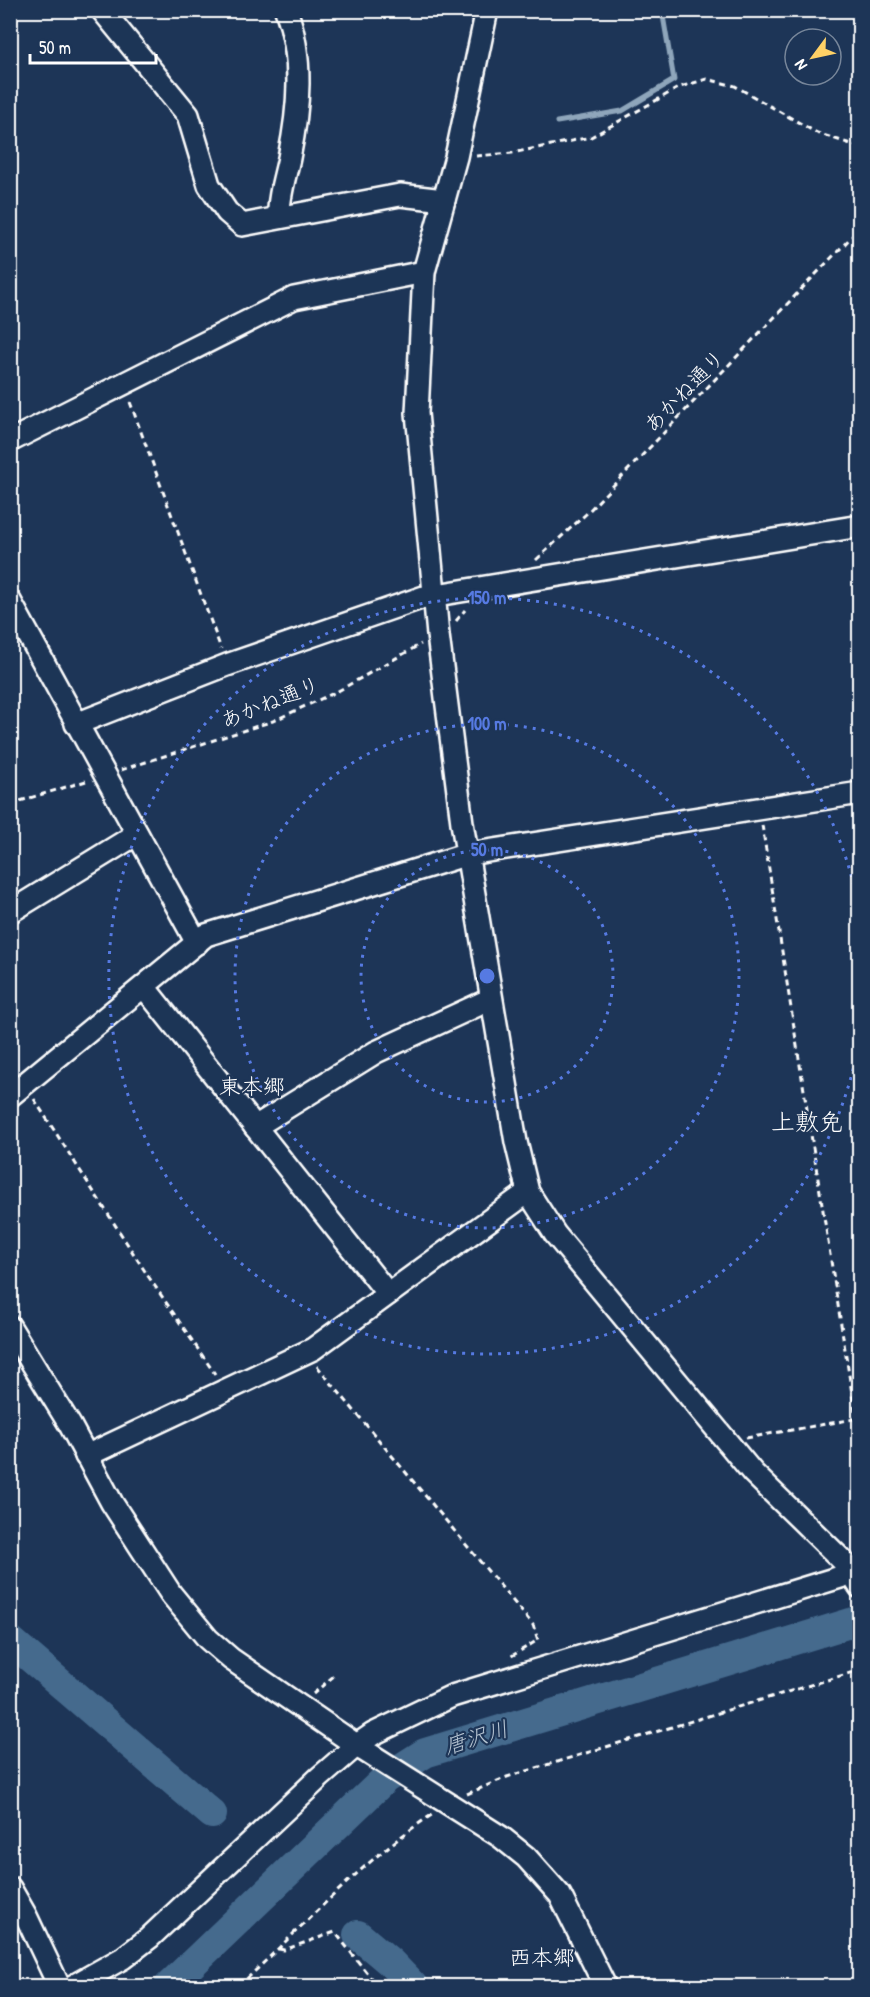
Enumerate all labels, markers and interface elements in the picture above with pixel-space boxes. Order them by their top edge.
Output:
scale bar [30,27,156,65]
north arrow [783,27,843,87]
text: 50 m [39,35,71,60]
text: N [789,55,812,75]
street label: あかね通り [637,343,731,439]
text: 150 m [468,585,506,610]
street label: あかね通り [216,669,324,735]
text: 100 m [467,711,507,736]
text: 50 m [471,837,503,862]
centre of rings [477,966,497,986]
district label: 東本郷 [219,1071,285,1101]
district label: 上敷免 [771,1105,843,1137]
water label: 唐沢川 [440,1713,512,1761]
district label: 西本郷 [509,1942,575,1972]

